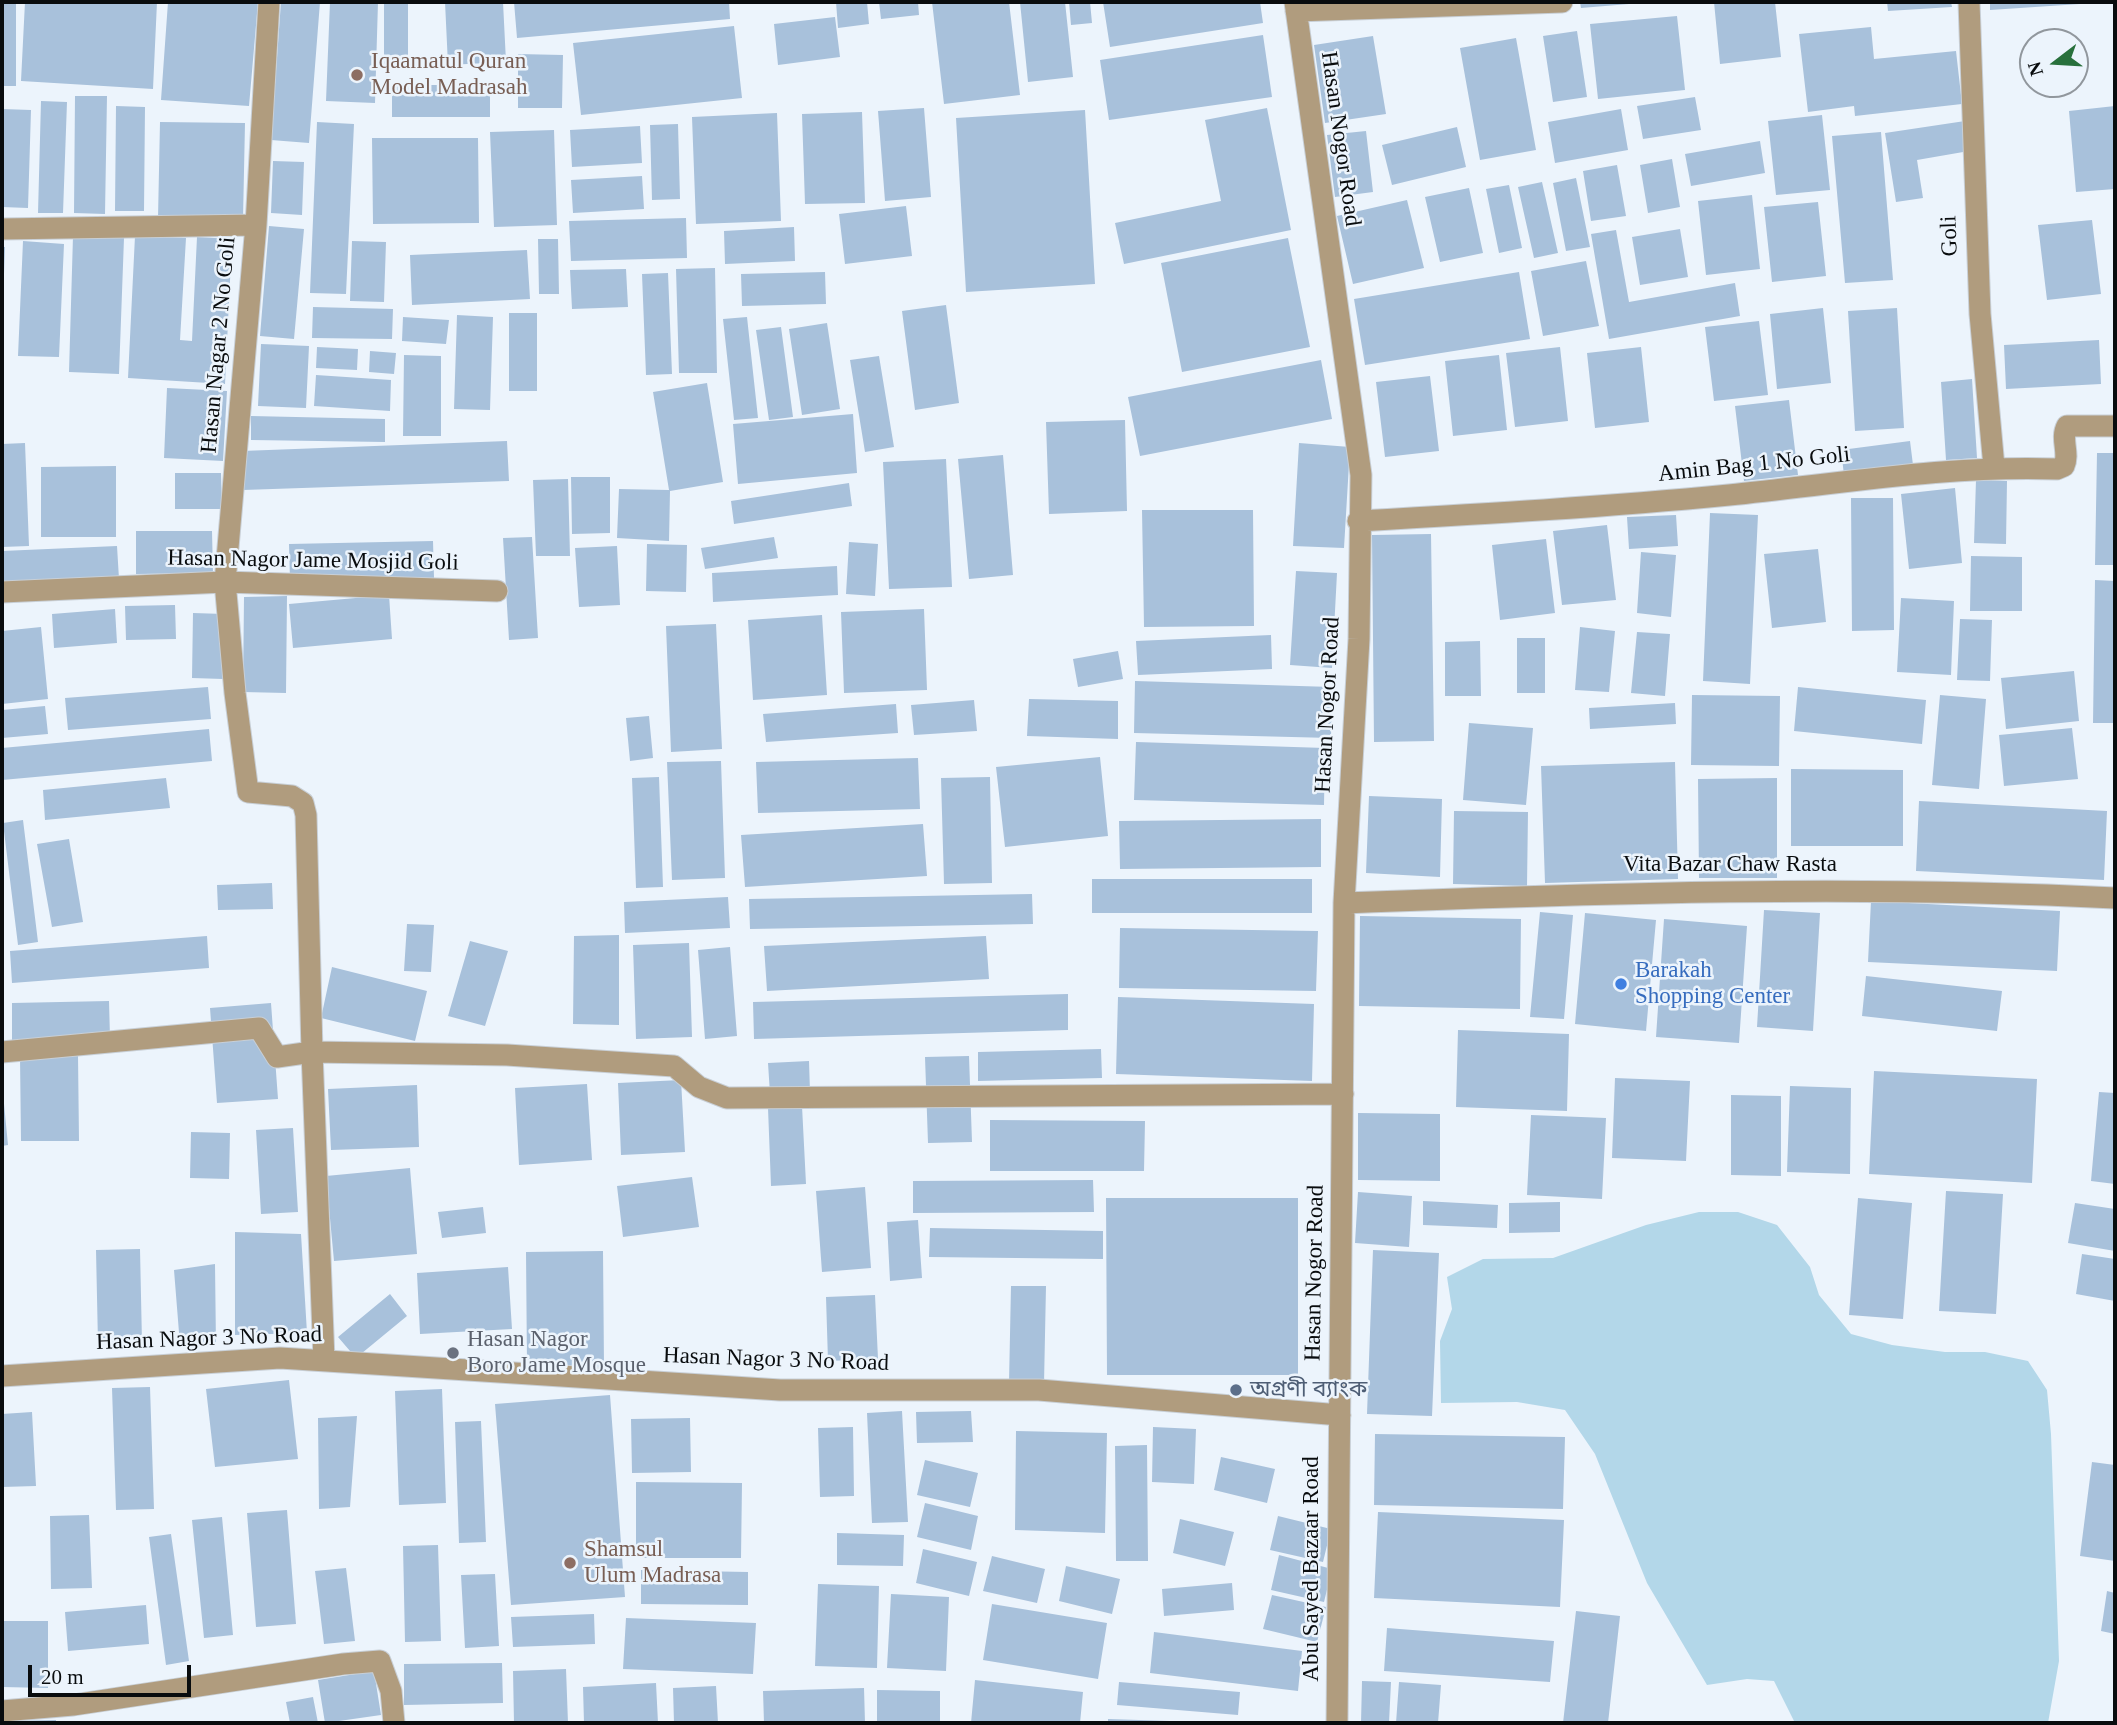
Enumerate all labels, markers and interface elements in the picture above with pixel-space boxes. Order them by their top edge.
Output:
north arrow [2019,28,2089,98]
place label: Iqaamatul Quran Model Madrasah [371,48,527,102]
street label: Hasan Nogor Road [1314,50,1366,228]
text: N [2023,59,2047,78]
marker: Iqaamatul Quran Model Madrasah [349,67,365,83]
street label: Goli [1935,215,1965,257]
street label: Hasan Nagar 2 No Goli [196,236,242,454]
street label: Amin Bag 1 No Goli [1657,441,1851,489]
street label: Hasan Nagor Jame Mosjid Goli [167,545,459,577]
street label: Hasan Nogor Road [1310,616,1346,794]
street label: Vita Bazar Chaw Rasta [1623,851,1837,879]
place label: Barakah Shopping Center [1635,957,1790,1011]
marker: Barakah Shopping Center [1613,976,1629,992]
street label: Hasan Nogor Road [1300,1185,1330,1361]
street label: Hasan Nagor 3 No Road [96,1321,322,1357]
place label: Hasan Nagor Boro Jame Mosque [467,1326,646,1380]
street label: Hasan Nagor 3 No Road [663,1342,889,1378]
marker: Hasan Nagor Boro Jame Mosque [445,1345,461,1361]
place label: অগ্রণী ব্যাংক [1250,1376,1367,1404]
marker: অগ্রণী ব্যাংক [1228,1382,1244,1398]
street label: Abu Sayed Bazaar Road [1298,1456,1326,1682]
place label: Shamsul Ulum Madrasa [584,1536,721,1590]
marker: Shamsul Ulum Madrasa [562,1555,578,1571]
scale bar [32,1652,194,1696]
text: 20 m [41,1665,84,1689]

